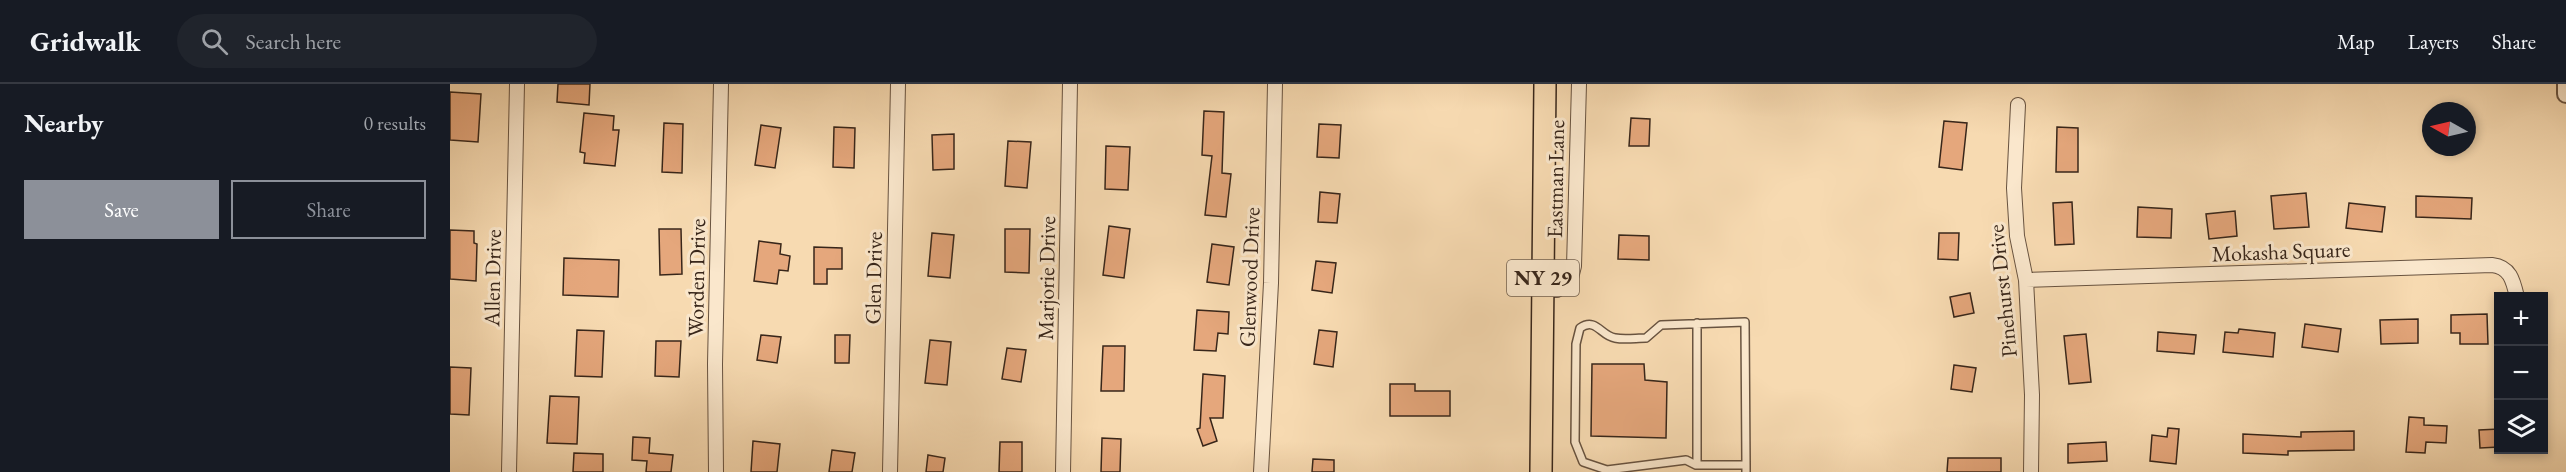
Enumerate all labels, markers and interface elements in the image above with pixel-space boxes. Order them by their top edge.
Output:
search box [177,14,597,68]
text: Gridwalk [30,23,141,59]
icon: search [198,25,231,58]
text: Search here [246,27,341,56]
text: Map [2337,28,2375,55]
text: Layers [2408,28,2459,55]
text: Share [2492,28,2536,55]
north arrow [2422,102,2476,156]
text: Nearby [24,106,104,140]
text: 0 results [363,110,426,136]
street label: Eastman Lane [1540,119,1571,238]
button: Save [24,180,219,239]
button: Share [231,180,426,239]
street label: Glenwood Drive [1233,206,1266,347]
street label: Marjorie Drive [1031,215,1062,340]
street label: Worden Drive [681,218,712,338]
street label: Pinehurst Drive [1981,223,2024,359]
street label: Allen Drive [477,229,508,328]
street label: Glen Drive [858,231,889,325]
street label: Mokasha Square [2211,235,2351,268]
road number: NY 29 [1507,260,1579,296]
map controls [2494,292,2548,454]
button: + [2494,292,2548,346]
button: − [2494,346,2548,400]
button: layers [2494,400,2548,454]

